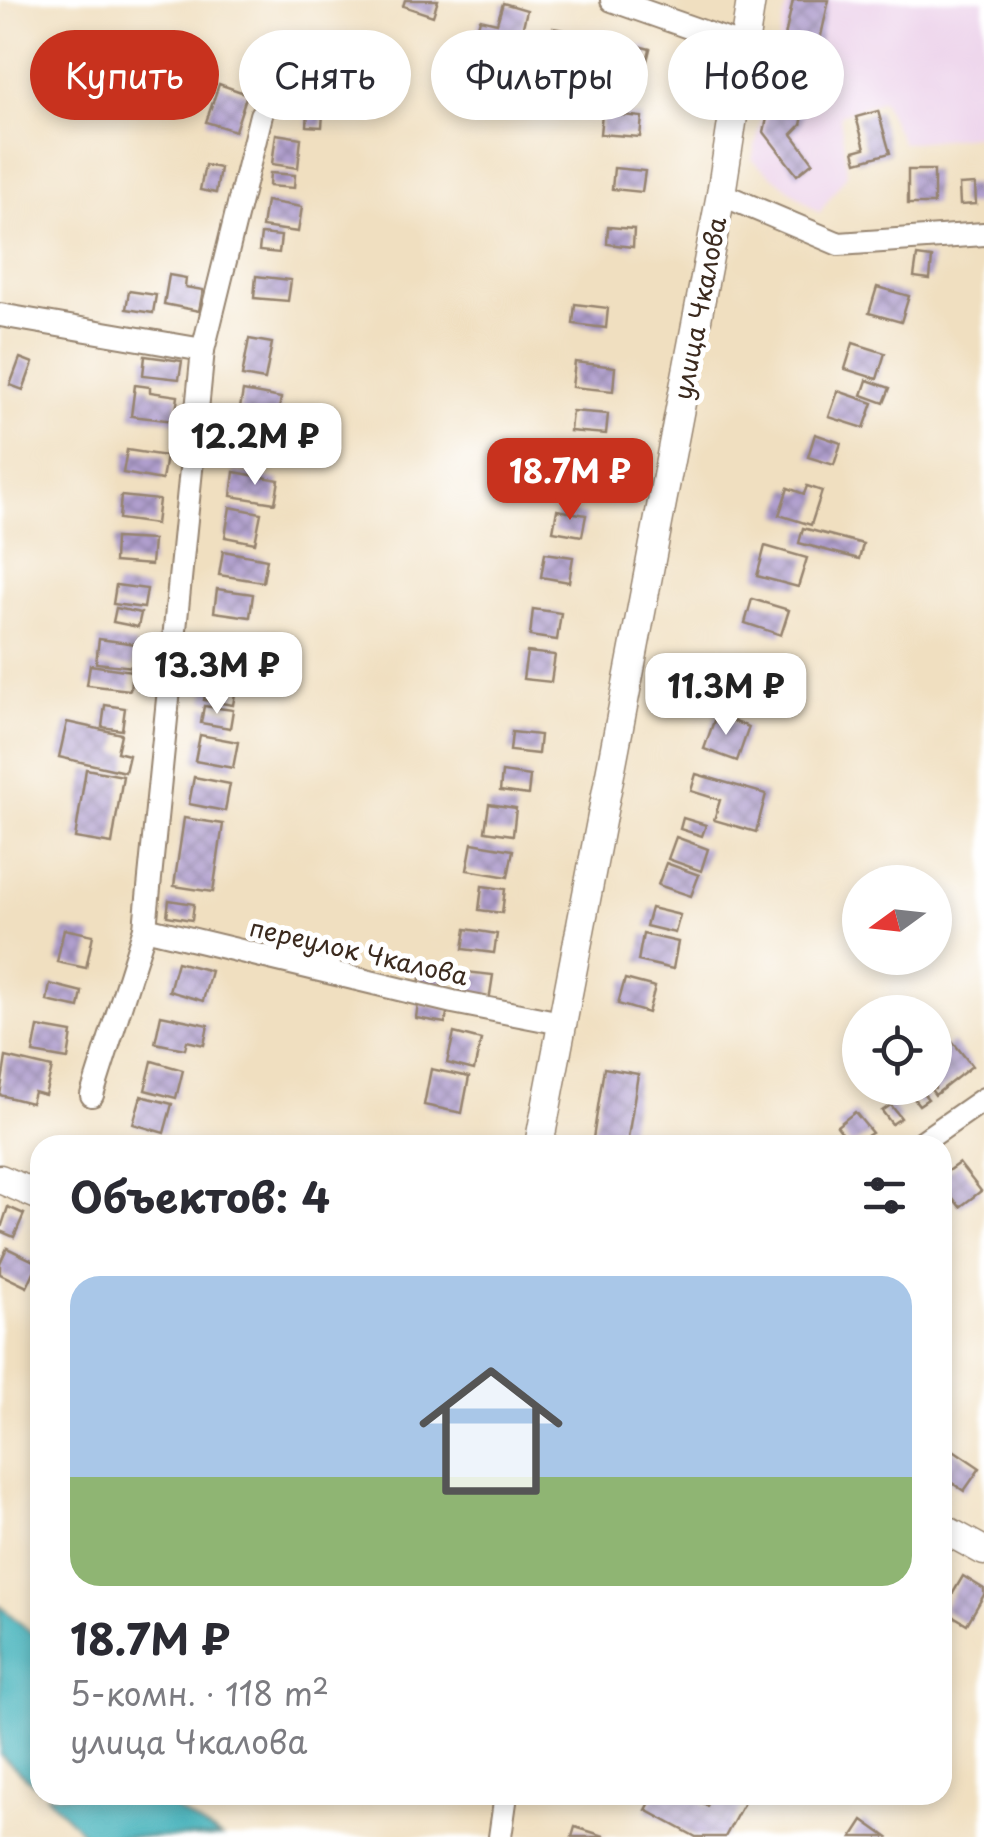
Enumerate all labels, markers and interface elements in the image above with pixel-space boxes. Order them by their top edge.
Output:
chip: Купить [30,30,219,120]
chip: Снять [239,30,411,120]
chip: Фильтры [431,30,648,120]
chip: Новое [668,30,844,120]
street label: улица Чкалова [663,213,735,403]
pin: 12.2M ₽ [163,403,347,488]
text: 12.2M ₽ [190,411,320,459]
pin: 18.7M ₽ [478,438,662,523]
text: 18.7M ₽ [509,446,631,494]
pin: 13.3M ₽ [125,632,309,717]
text: 13.3M ₽ [154,640,280,688]
pin: 11.3M ₽ [634,653,818,738]
text: 11.3M ₽ [667,661,785,709]
north arrow [842,865,952,975]
map controls [842,865,952,1105]
street label: переулок Чкалова [246,907,472,995]
button: locate [842,995,952,1105]
text: Объектов: 4 [70,1164,330,1227]
icon: filters [857,1168,912,1223]
icon: home [401,1341,581,1521]
text: 18.7M ₽ [70,1606,230,1669]
text: 5-комн. · 118 m² [70,1669,329,1717]
text: улица Чкалова [70,1717,307,1765]

